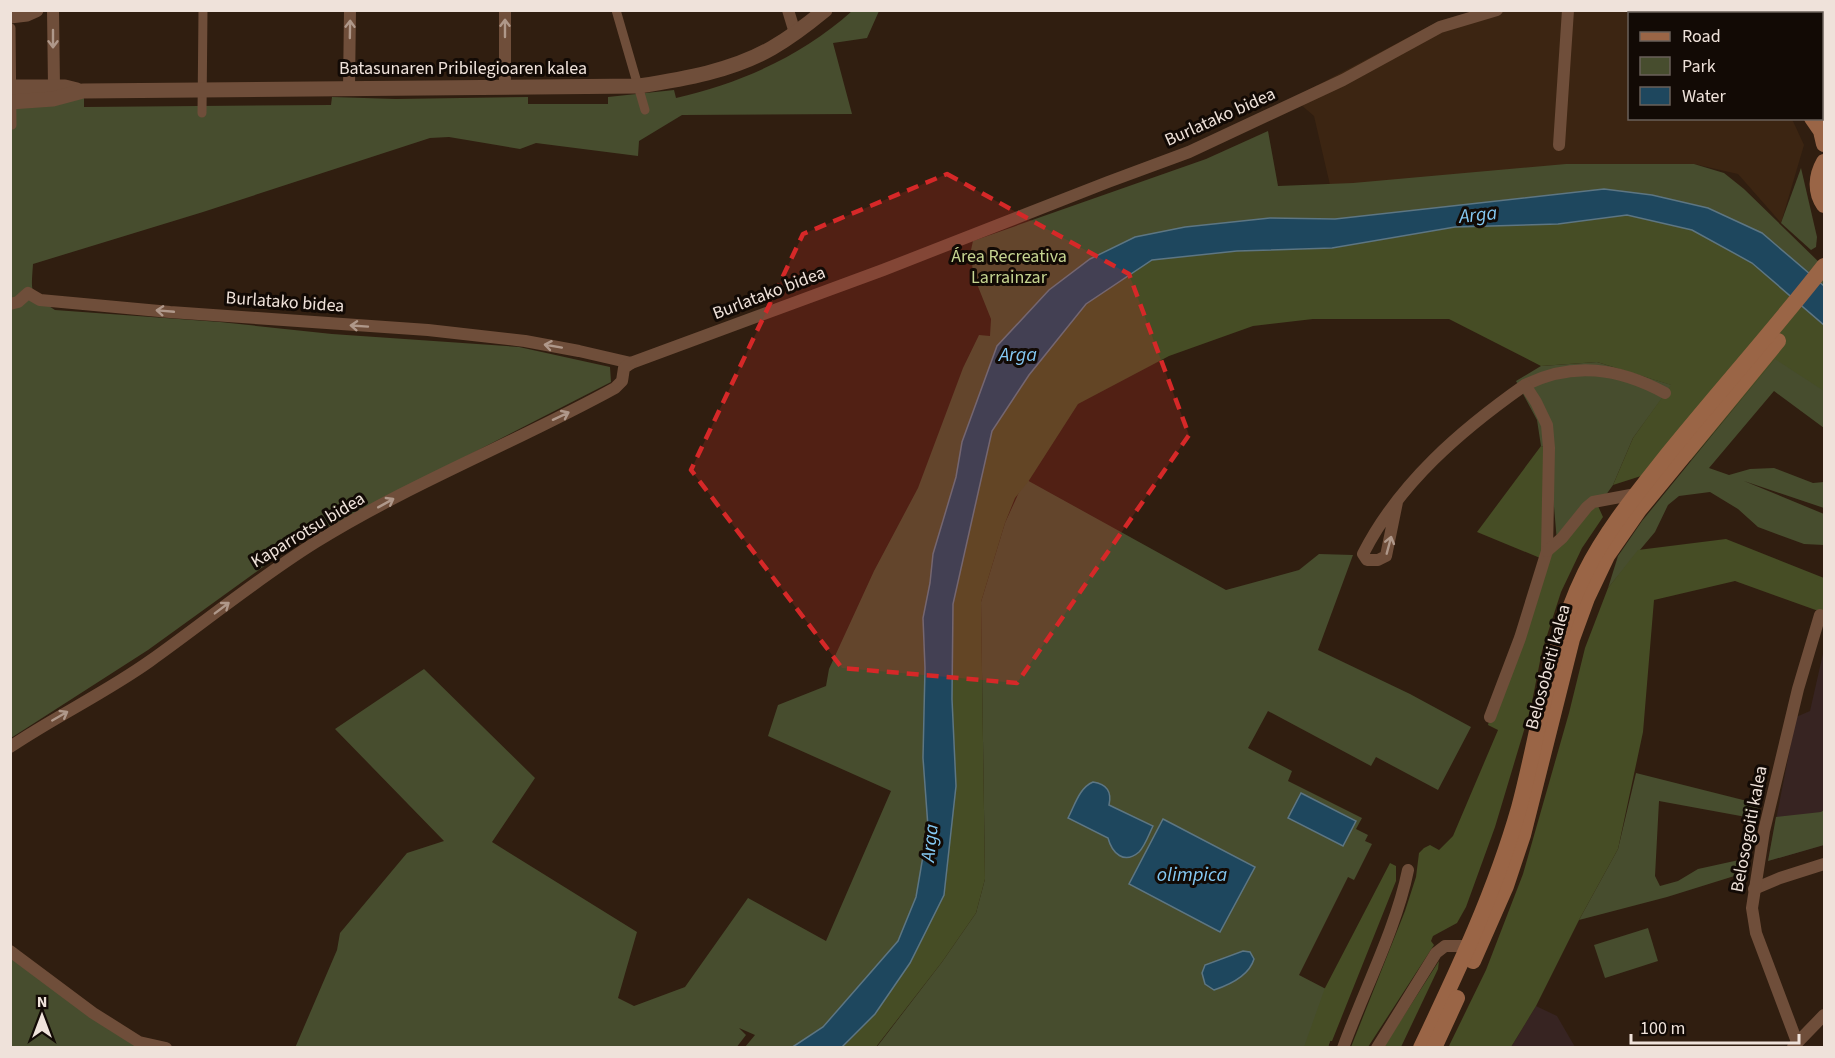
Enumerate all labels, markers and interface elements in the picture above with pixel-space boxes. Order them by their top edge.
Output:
legend [1628,12,1823,120]
one-way arrow [344,19,356,39]
one-way arrow [499,19,511,39]
text: Road [1682,24,1721,49]
one-way arrow [47,28,59,48]
text: Park [1682,54,1716,79]
street label: Batasunaren Pribilegioaren kalea [339,56,587,81]
street label: Burlatako bidea [1161,81,1279,153]
text: Water [1682,84,1726,109]
water label: Arga [1456,199,1499,231]
park label: Área Recreativa Larrainzar [951,244,1067,290]
street label: Burlatako bidea [709,260,829,326]
street label: Burlatako bidea [225,285,345,319]
one-way arrow [155,305,175,316]
one-way arrow [350,320,370,331]
one-way arrow [544,340,563,351]
water label: Arga [997,341,1037,369]
one-way arrow [551,409,569,421]
street label: Kaparrotsu bidea [246,486,370,574]
one-way arrow [378,497,395,509]
one-way arrow [1383,536,1395,555]
one-way arrow [213,601,229,614]
street label: Belosobeiti kalea [1519,602,1577,732]
one-way arrow [51,710,68,722]
street label: Belosogoiti kalea [1724,764,1774,894]
water label: Arga [914,822,946,865]
water label: olimpica [1157,861,1228,889]
north arrow [12,986,72,1046]
text: N [37,991,47,1013]
scale bar [1631,1007,1799,1045]
text: 100 m [1640,1016,1685,1041]

